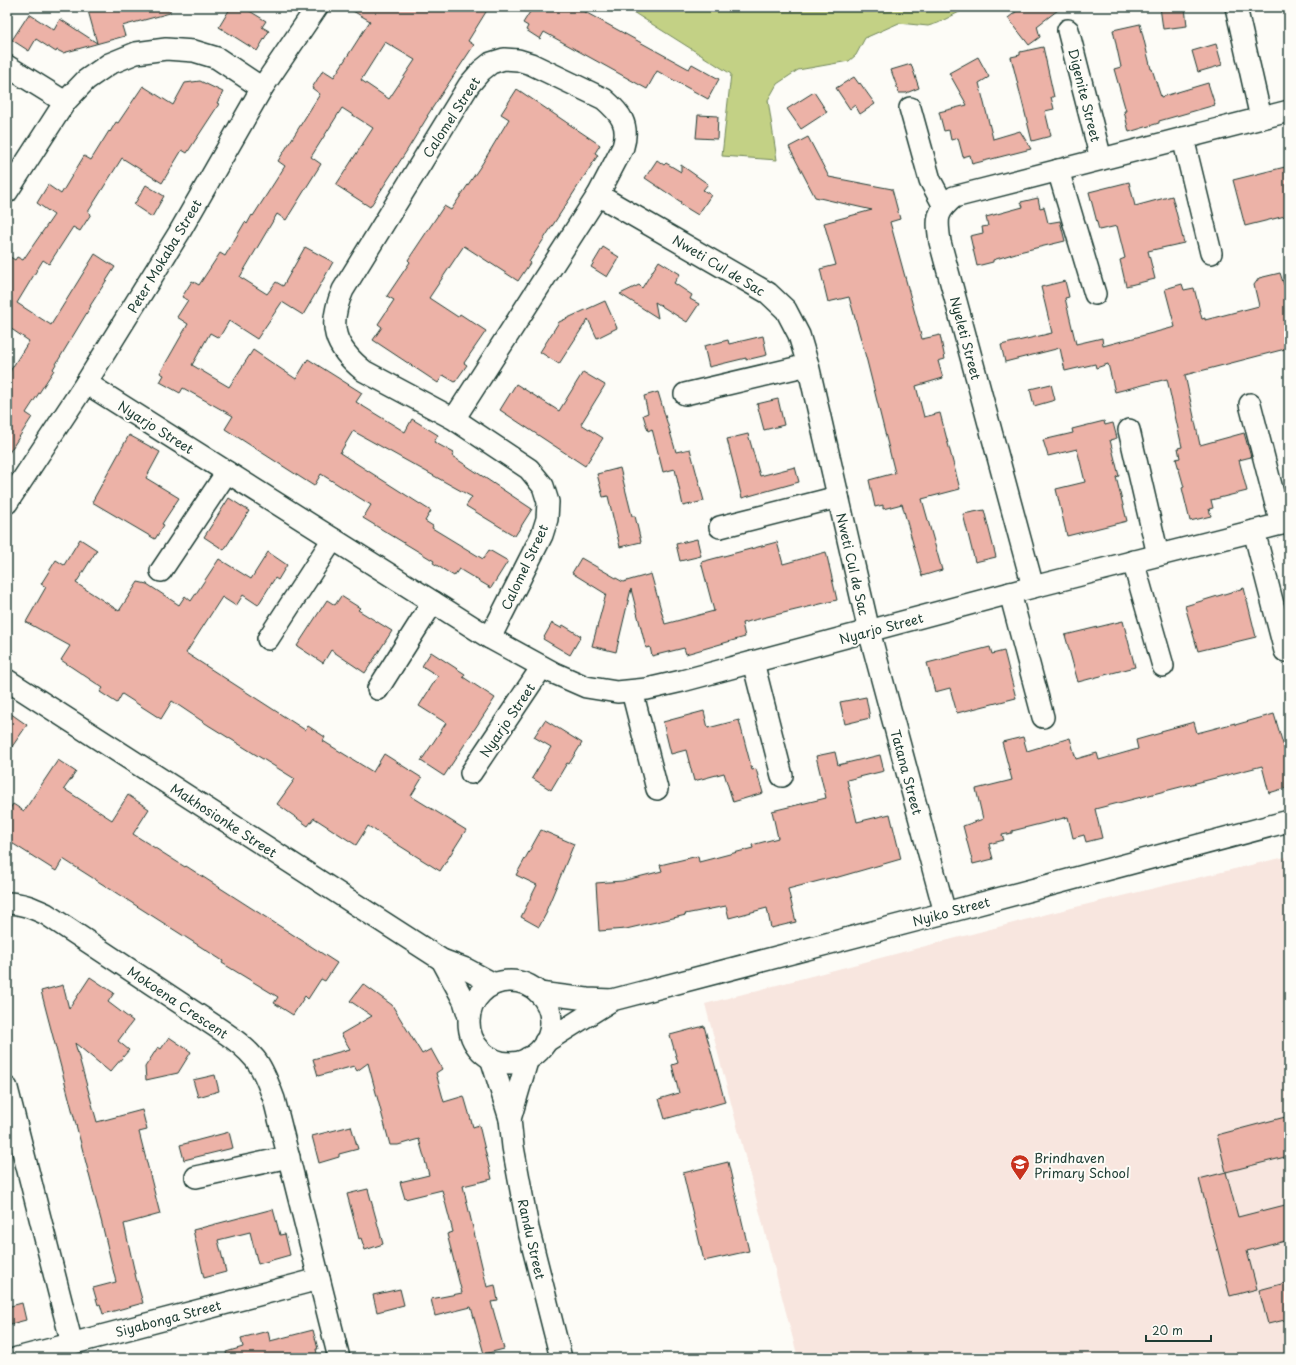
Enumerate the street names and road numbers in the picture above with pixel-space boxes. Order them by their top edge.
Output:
street label: Digenite Street [1064,46,1106,144]
street label: Calomel Street [418,73,484,161]
street label: Peter Mokaba Street [122,195,206,317]
street label: Nweti Cul de Sac [669,230,769,300]
street label: Nyeleti Street [946,294,986,382]
street label: Nyarjo Street [114,396,198,458]
street label: Nweti Cul de Sac [832,511,874,617]
street label: Calomel Street [496,521,552,613]
street label: Nyarjo Street [837,608,925,648]
street label: Nyarjo Street [475,679,539,761]
street label: Tatana Street [887,727,927,817]
street label: Makhosionke Street [167,778,281,862]
street label: Nyiko Street [910,892,992,930]
street label: Mokoena Crescent [124,961,232,1043]
street label: Randu Street [514,1197,550,1281]
street label: Siyabonga Street [113,1295,223,1341]

